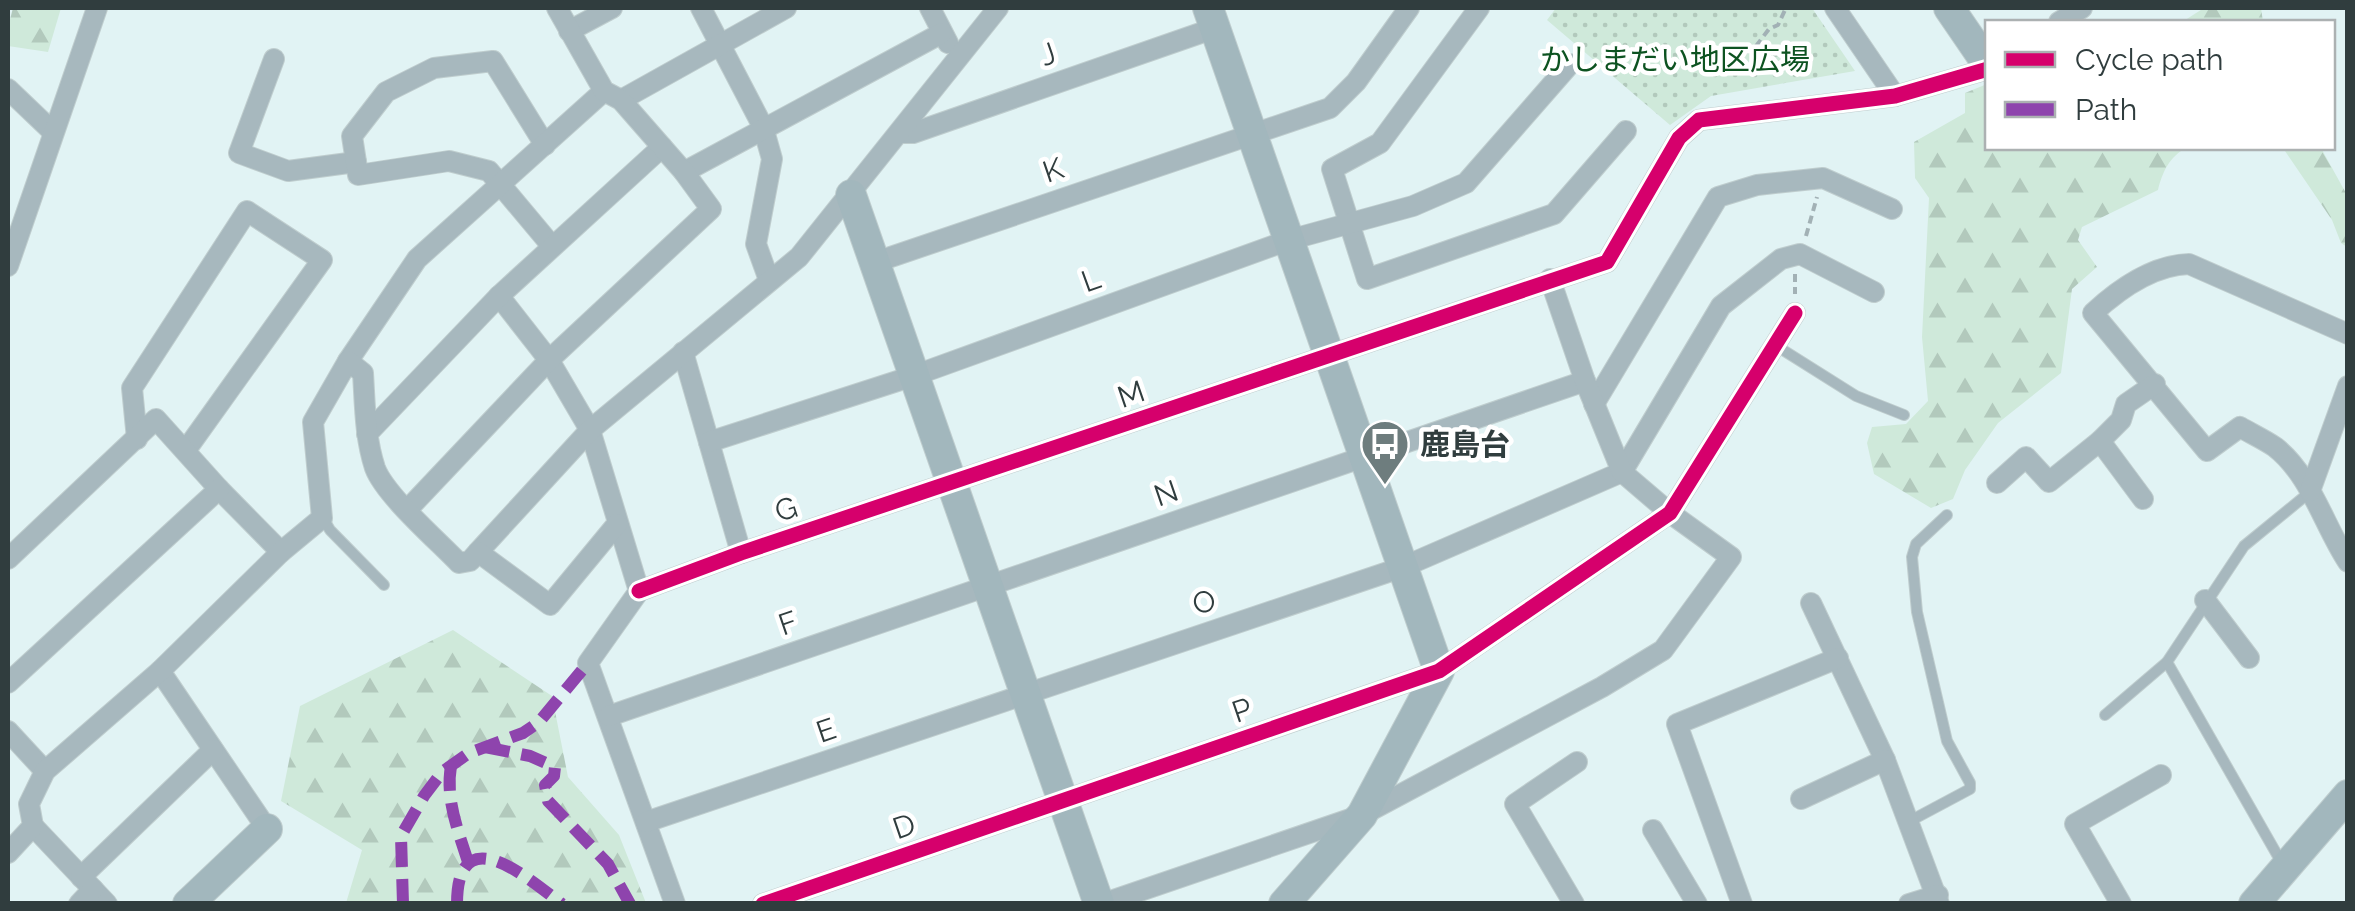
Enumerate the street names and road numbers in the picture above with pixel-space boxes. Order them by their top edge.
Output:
street label: J [1035,35,1061,73]
street label: K [1038,150,1068,190]
street label: L [1077,260,1106,299]
street label: M [1113,373,1149,415]
street label: N [1149,473,1183,513]
street label: G [770,489,802,529]
street label: O [1188,582,1220,622]
street label: F [774,604,802,642]
street label: P [1227,690,1257,730]
street label: E [812,710,840,750]
street label: D [888,806,920,846]

